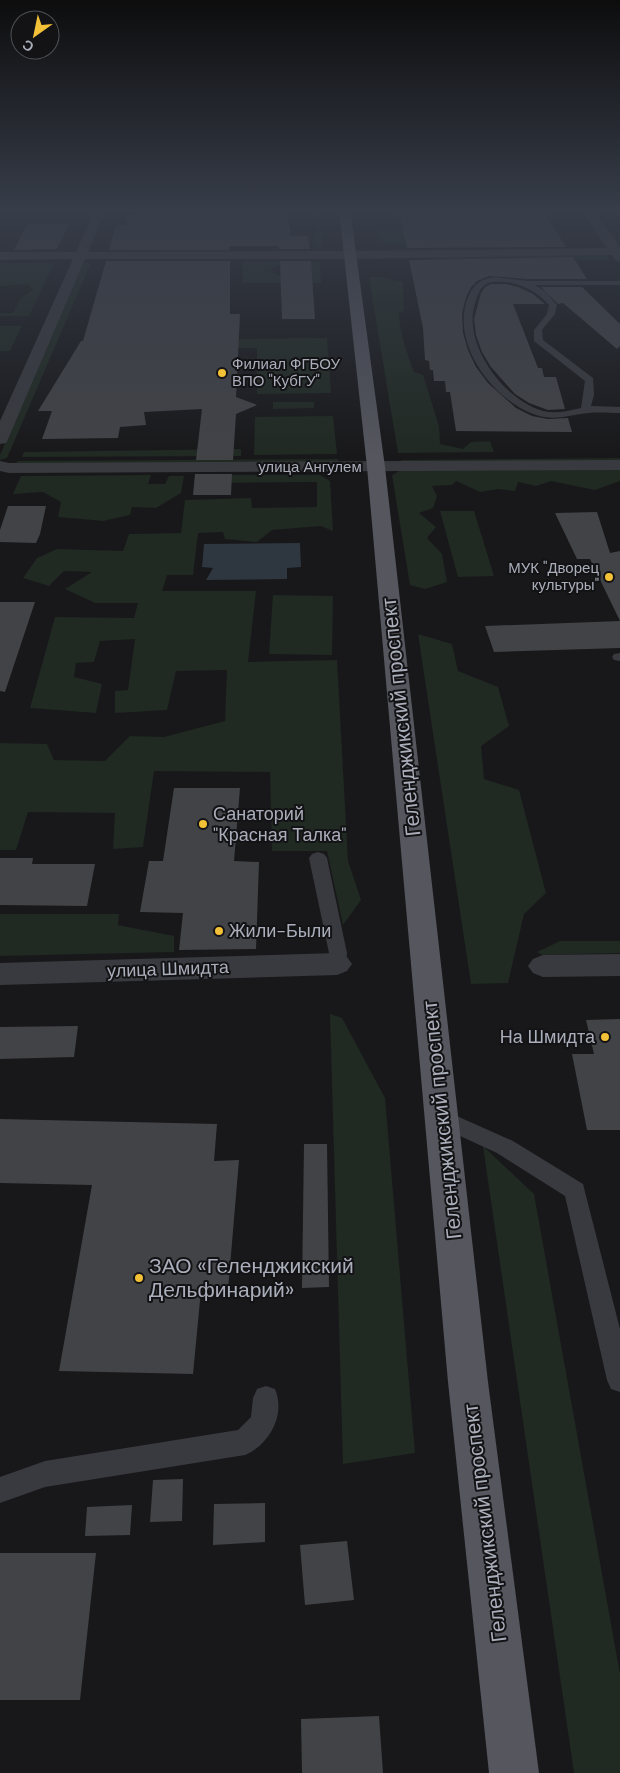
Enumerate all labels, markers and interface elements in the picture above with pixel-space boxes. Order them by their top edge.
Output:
north arrow [10,10,60,60]
text: С [19,36,37,56]
place label: Филиал ФГБОУ ВПО "КубГУ" [232,354,341,391]
marker: Филиал ФГБОУ ВПО "КубГУ" [216,367,228,379]
street label: улица Ангулем [258,457,362,477]
place label: МУК "Дворец культуры" [508,558,599,595]
marker: МУК "Дворец культуры" [603,571,615,583]
street label: Геленджикский проспект [374,596,427,838]
place label: Санаторий "Красная Талка" [213,802,346,847]
marker: Санаторий "Красная Талка" [197,818,209,830]
place label: Жили-Были [229,919,331,943]
marker: Жили-Были [213,925,225,937]
street label: улица Шмидта [107,955,230,983]
street label: Геленджикский проспект [415,999,468,1241]
place label: На Шмидта [500,1025,596,1049]
marker: На Шмидта [599,1031,611,1043]
place label: ЗАО «Геленджикский Дельфинарий» [149,1252,354,1304]
marker: ЗАО «Геленджикский Дельфинарий» [133,1272,145,1284]
street label: Геленджикский проспект [456,1402,514,1644]

